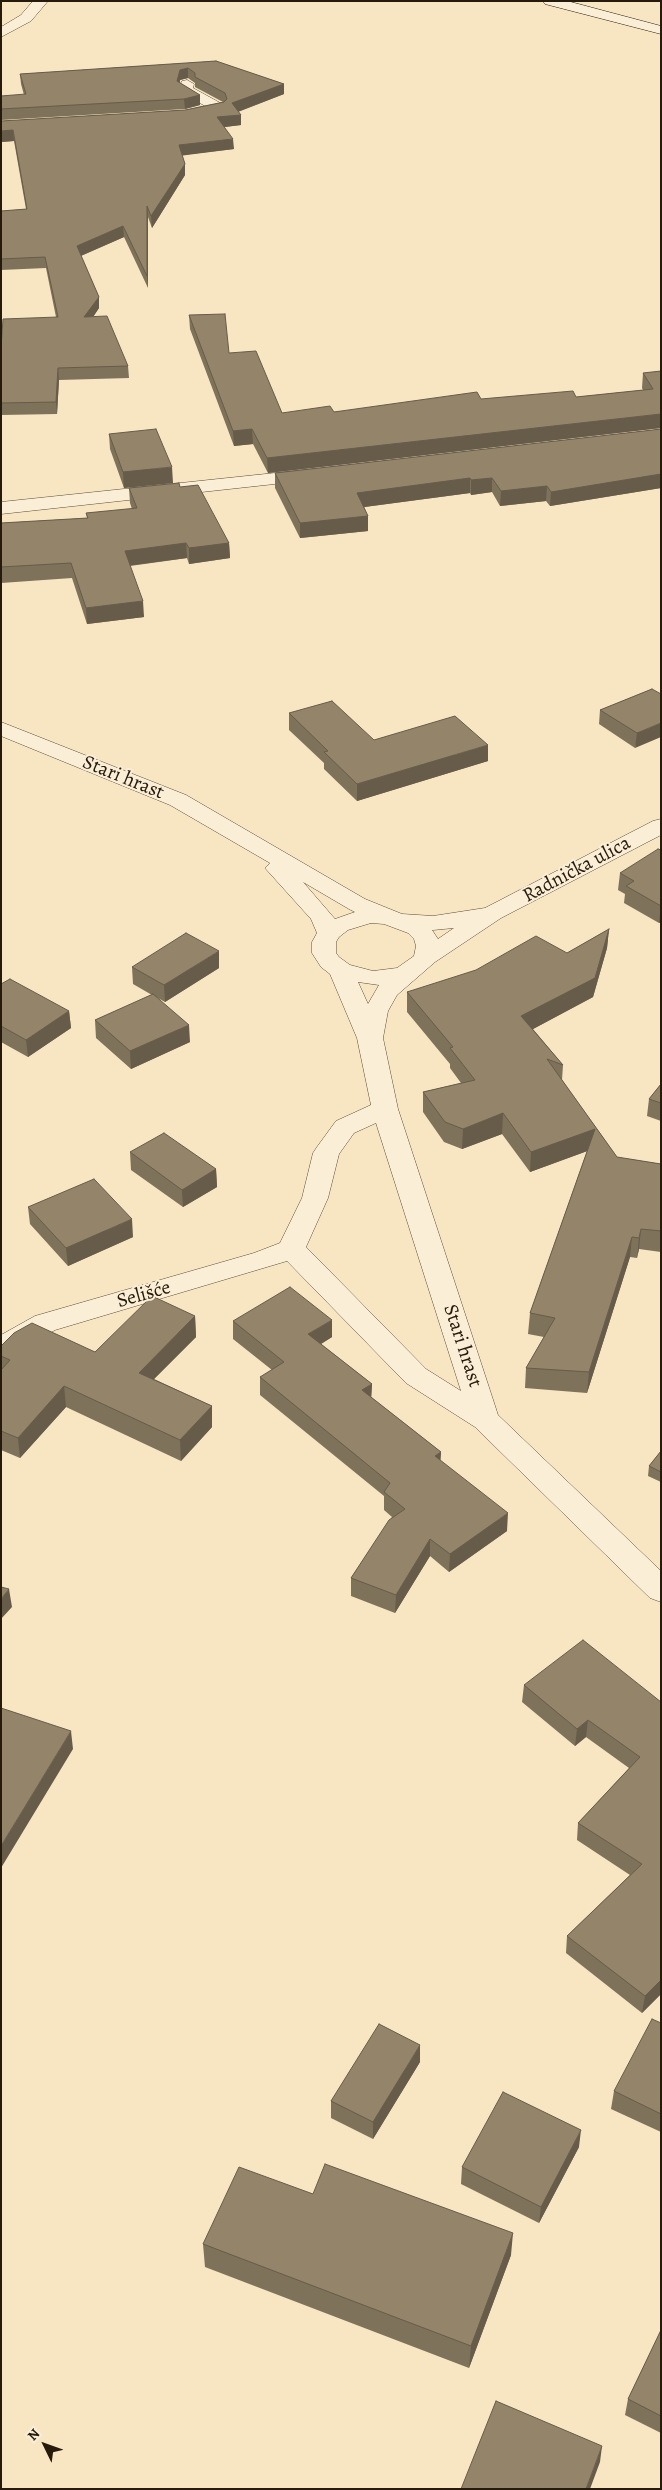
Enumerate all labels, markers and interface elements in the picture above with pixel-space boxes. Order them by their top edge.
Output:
street label: Stari hrast [79,751,167,805]
street label: Radnička ulica [519,832,635,908]
street label: Selišće [114,1276,174,1314]
street label: Stari hrast [437,1301,487,1391]
north arrow [20,2420,70,2470]
text: N [23,2424,44,2445]

